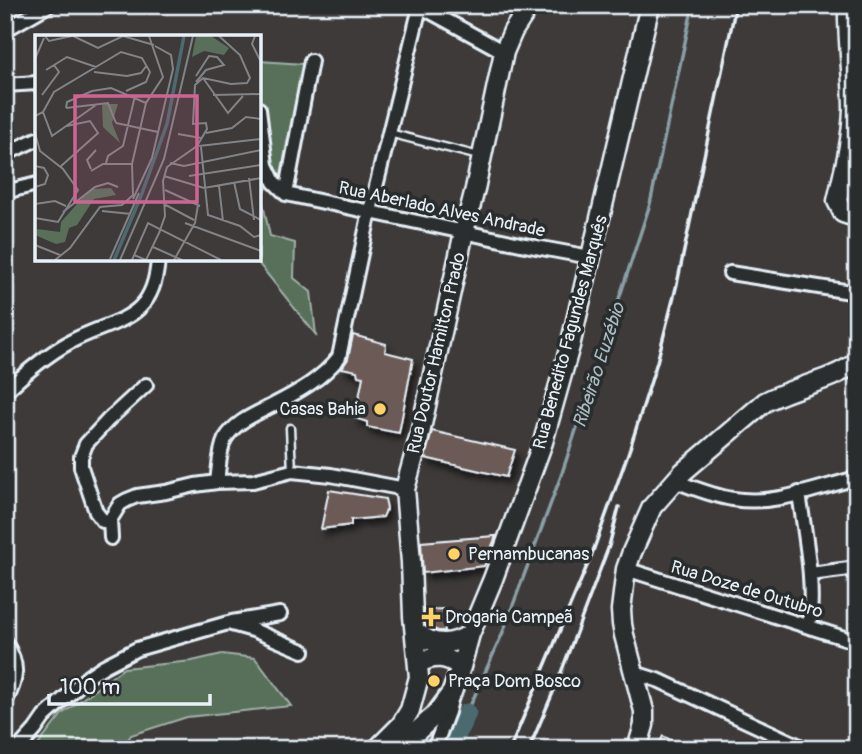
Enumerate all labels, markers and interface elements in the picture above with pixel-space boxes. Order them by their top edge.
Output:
inset map [35,35,261,261]
street label: Rua Aberlado Alves Andrade [337,176,547,243]
street label: Rua Benedito Fagundes Marquês [528,213,613,452]
street label: Rua Doutor Hamilton Prado [402,250,471,456]
water label: Ribeirão Euzébio [567,298,631,431]
place label: Casas Bahia [279,398,366,421]
marker: Casas Bahia [372,401,388,417]
place label: Pernambucanas [468,543,589,566]
marker: Pernambucanas [446,546,462,562]
street label: Rua Doze de Outubro [668,555,826,624]
place label: Drogaria Campeã [445,606,573,629]
marker: Drogaria Campeã [423,609,439,625]
scale bar [49,663,210,707]
place label: Praça Dom Bosco [448,670,581,693]
marker: Praça Dom Bosco [426,673,442,689]
text: 100 m [60,674,120,701]

